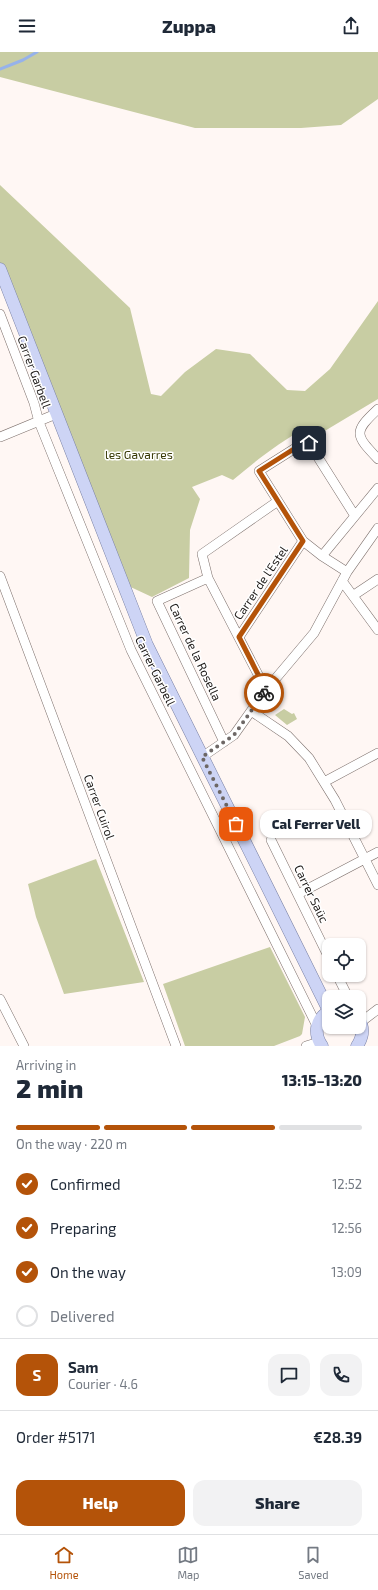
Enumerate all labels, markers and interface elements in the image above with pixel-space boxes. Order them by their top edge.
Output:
icon: menu [16,15,38,37]
text: Zuppa [162,15,216,37]
icon: share [340,15,362,37]
street label: Carrer Garbell [15,334,55,410]
pin [292,426,326,460]
icon: home [298,432,320,454]
park label: les Gavarres [105,447,173,461]
street label: Carrer de l'Estel [230,543,290,622]
street label: Carrer de la Rosella [167,601,225,702]
street label: Carrer Garbell [133,633,179,708]
courier [244,673,284,713]
icon: bike [253,682,275,704]
street label: Carrer Cuirol [82,772,118,842]
pin [219,807,253,841]
callout: Cal Ferrer Vell [260,810,372,838]
icon: bag [225,813,247,835]
text: Cal Ferrer Vell [272,816,360,832]
street label: Carrer Saüc [292,862,332,925]
map controls [322,938,366,1034]
button: locate [322,938,366,982]
button: layers [322,990,366,1034]
text: Arriving in [16,1057,76,1073]
text: 13:15–13:20 [282,1071,362,1089]
text: 2 min [16,1072,83,1103]
text: On the way · 220 m [16,1136,127,1152]
icon: check [16,1173,38,1195]
text: Confirmed [50,1175,121,1193]
text: 12:52 [332,1176,362,1192]
icon: check [16,1217,38,1239]
text: Preparing [50,1219,116,1237]
text: 12:56 [332,1220,362,1236]
icon: check [16,1261,38,1283]
text: On the way [50,1263,126,1281]
text: 13:09 [331,1264,362,1280]
text: Delivered [50,1307,115,1325]
button: chat [268,1354,310,1396]
button: phone [320,1354,362,1396]
text: Sam [68,1358,99,1376]
text: S [33,1366,41,1384]
text: Courier · 4.6 [68,1376,138,1392]
text: Order #5171 [16,1428,96,1446]
text: €28.39 [313,1428,362,1446]
button: Help [16,1480,185,1526]
button: Share [193,1480,362,1526]
tab: Home [49,1544,79,1581]
tab: Map [177,1544,200,1581]
tab: Saved [298,1544,329,1581]

